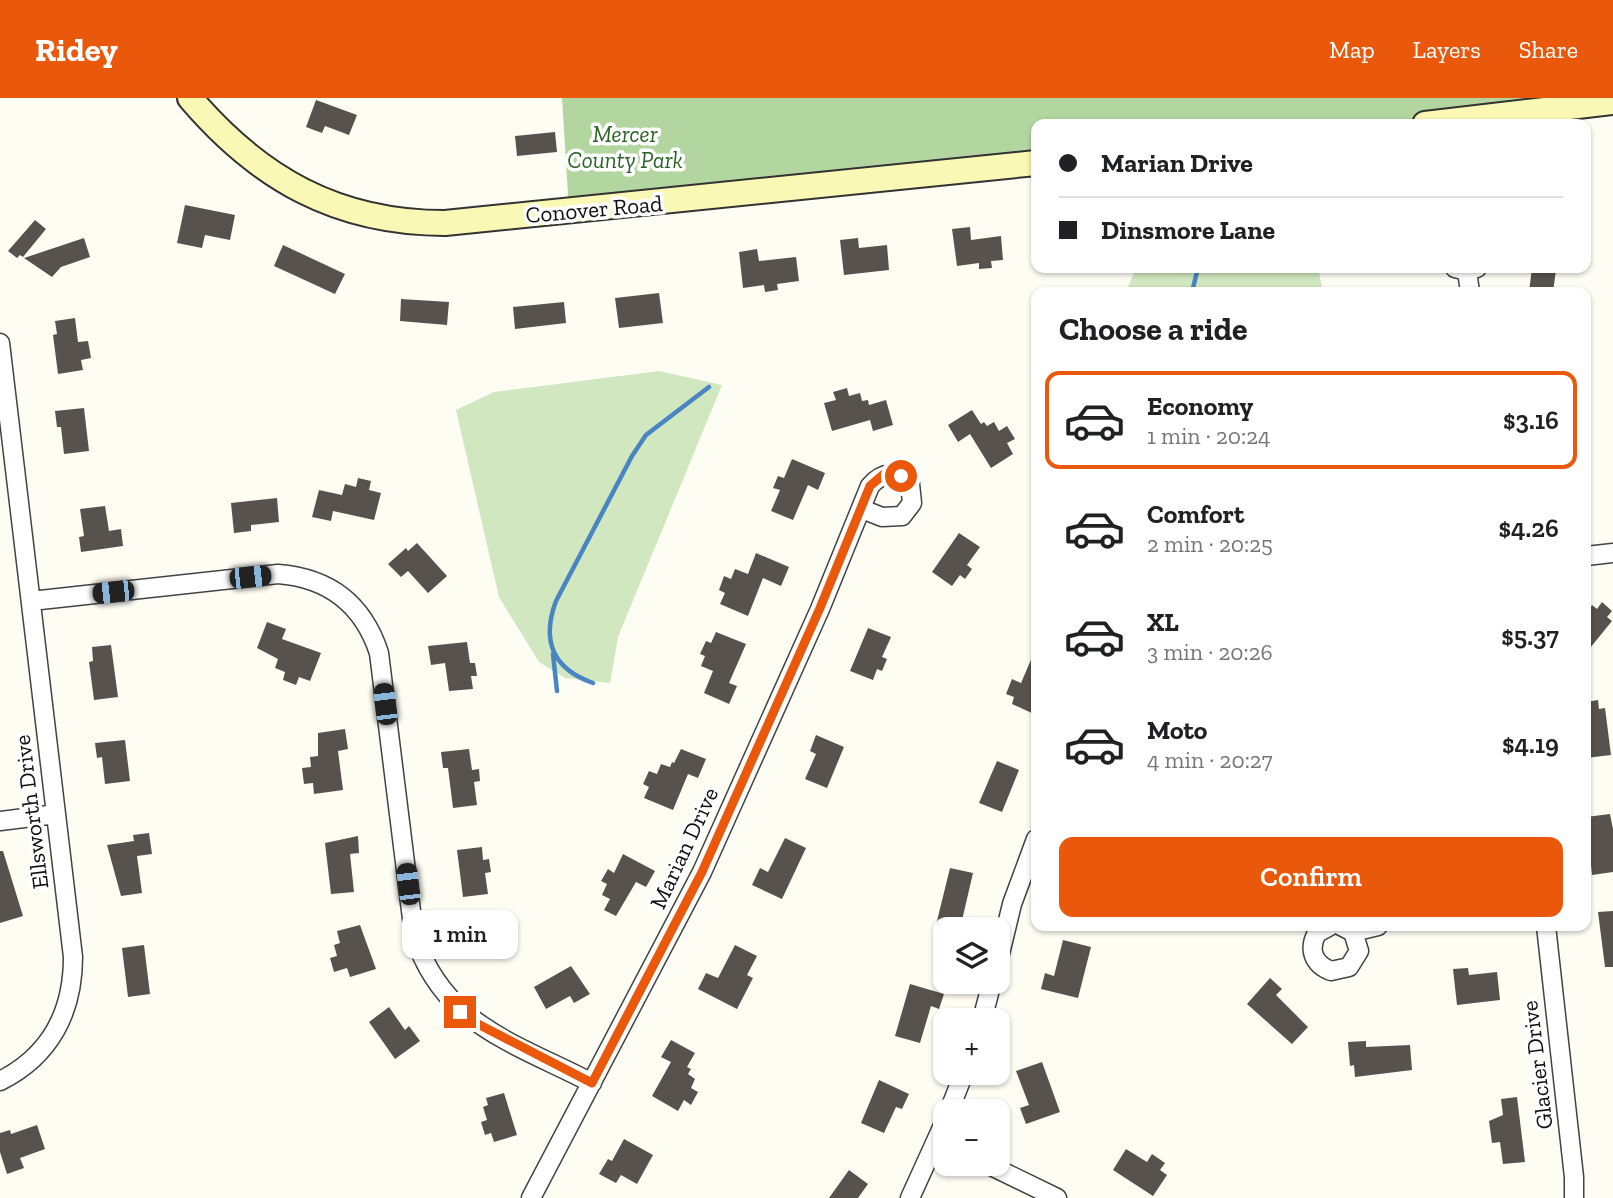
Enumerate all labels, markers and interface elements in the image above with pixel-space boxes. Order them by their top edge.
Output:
text: Ridey [35,30,118,69]
text: Map [1329,35,1375,64]
text: Layers [1413,35,1481,64]
text: Share [1519,35,1578,64]
park label: Mercer County Park [567,120,683,174]
text: Marian Drive [1101,147,1253,179]
street label: Conover Road [524,189,664,229]
text: Dinsmore Lane [1101,214,1275,246]
text: Choose a ride [1059,310,1247,348]
icon: car [1063,389,1126,452]
text: Economy [1147,390,1253,422]
text: $3.16 [1503,404,1559,436]
text: 1 min · 20:24 [1147,422,1271,450]
route start [885,460,917,492]
icon: car [1063,497,1126,560]
text: Comfort [1147,498,1244,530]
text: $4.26 [1499,512,1559,544]
text: 2 min · 20:25 [1147,530,1273,558]
car [229,564,272,590]
car [92,579,135,605]
icon: car [1063,605,1126,668]
text: XL [1147,606,1179,638]
text: $5.37 [1501,620,1559,652]
text: 3 min · 20:26 [1147,638,1273,666]
car [373,682,398,726]
icon: car [1063,713,1126,776]
text: Moto [1147,714,1207,746]
text: $4.19 [1502,728,1559,760]
street label: Ellsworth Drive [8,733,54,891]
text: 4 min · 20:27 [1147,746,1273,774]
street label: Marian Drive [644,783,724,913]
button: Confirm [1059,837,1563,917]
car [396,862,421,906]
callout: 1 min [402,911,518,960]
map controls [933,917,1010,1176]
button: layers [933,917,1010,994]
text: 1 min [433,920,487,948]
route end [444,996,476,1028]
street label: Glacier Drive [1515,999,1559,1131]
button: + [933,1008,1010,1085]
button: − [933,1099,1010,1176]

